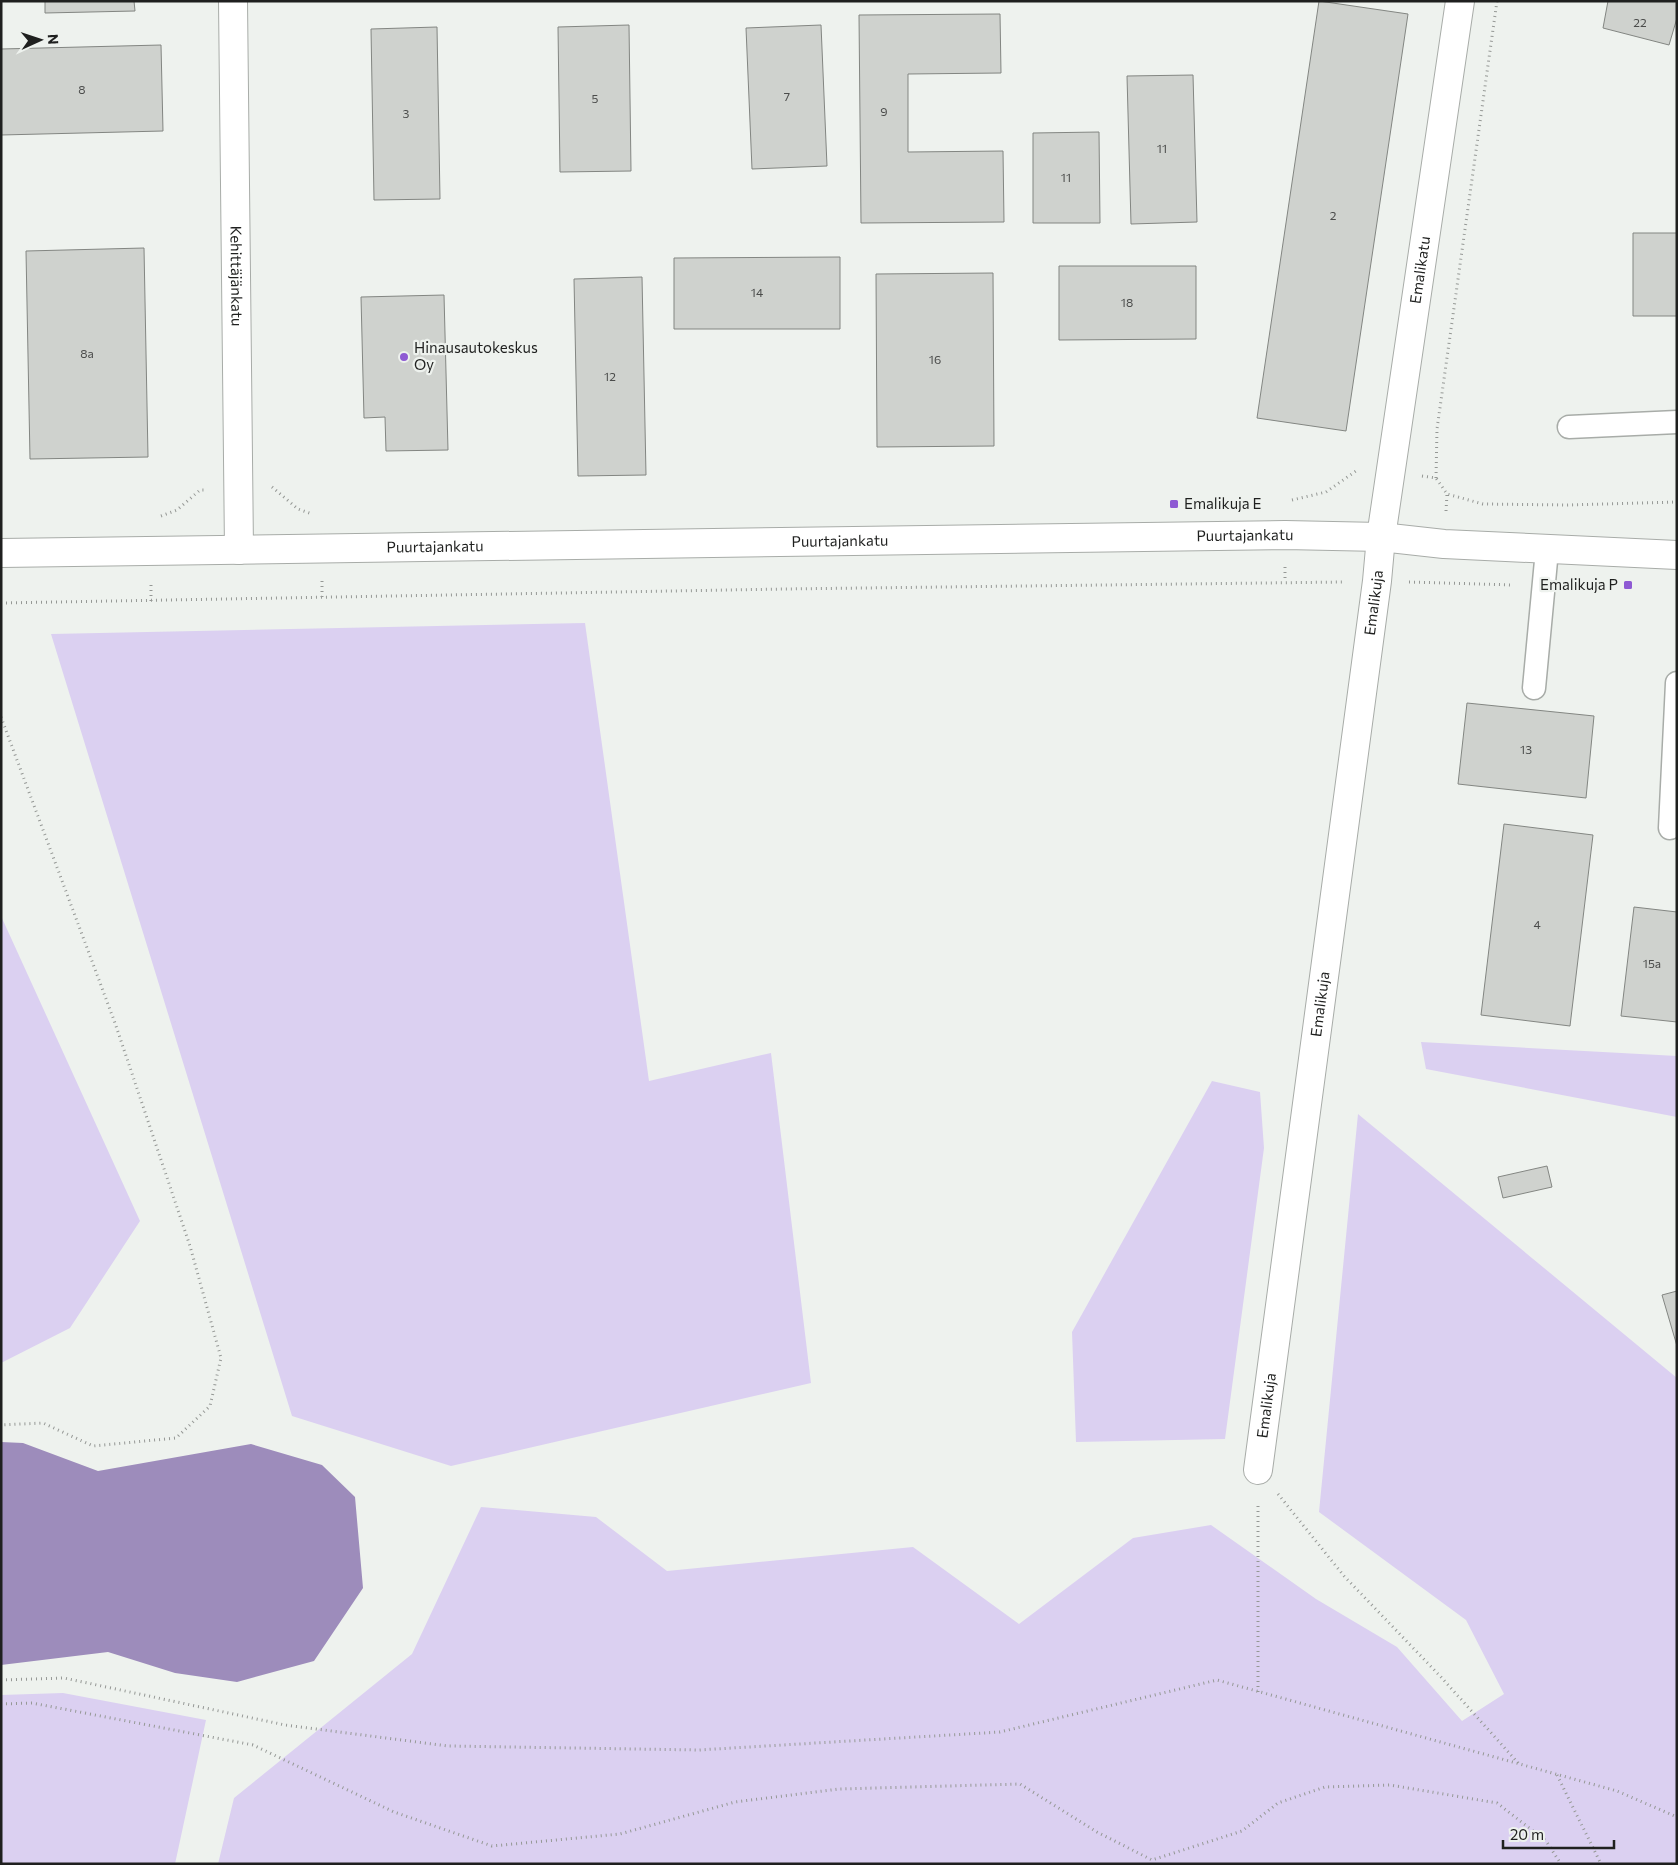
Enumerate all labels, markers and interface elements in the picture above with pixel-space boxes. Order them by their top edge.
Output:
north arrow [15,15,65,65]
house number: 22 [1633,15,1647,29]
text: N [45,34,62,45]
house number: 8 [78,82,86,96]
house number: 7 [784,89,790,103]
house number: 5 [592,91,599,105]
house number: 9 [880,104,888,118]
house number: 3 [403,106,410,120]
house number: 11 [1157,141,1167,155]
house number: 11 [1061,170,1071,184]
house number: 2 [1330,208,1337,222]
street label: Kehittäjänkatu [227,225,247,326]
street label: Emalikatu [1405,235,1433,305]
house number: 14 [751,285,763,299]
house number: 18 [1121,295,1133,309]
place label: Hinausautokeskus Oy [414,338,538,373]
house number: 8a [80,346,94,360]
marker: Hinausautokeskus Oy [398,351,410,363]
house number: 16 [929,352,941,366]
house number: 12 [604,369,616,383]
place label: Emalikuja E [1184,494,1262,512]
marker: Emalikuja E [1168,498,1180,510]
street label: Puurtajankatu [1196,525,1294,544]
street label: Puurtajankatu [791,531,889,550]
street label: Puurtajankatu [386,536,484,556]
street label: Emalikuja [1360,569,1386,636]
place label: Emalikuja P [1540,575,1618,593]
marker: Emalikuja P [1622,579,1634,591]
house number: 13 [1520,742,1532,756]
house number: 4 [1533,917,1541,931]
house number: 15a [1643,956,1661,970]
street label: Emalikuja [1306,970,1333,1038]
street label: Emalikuja [1252,1372,1279,1439]
scale bar [1503,1818,1614,1850]
text: 20 m [1510,1825,1544,1843]

